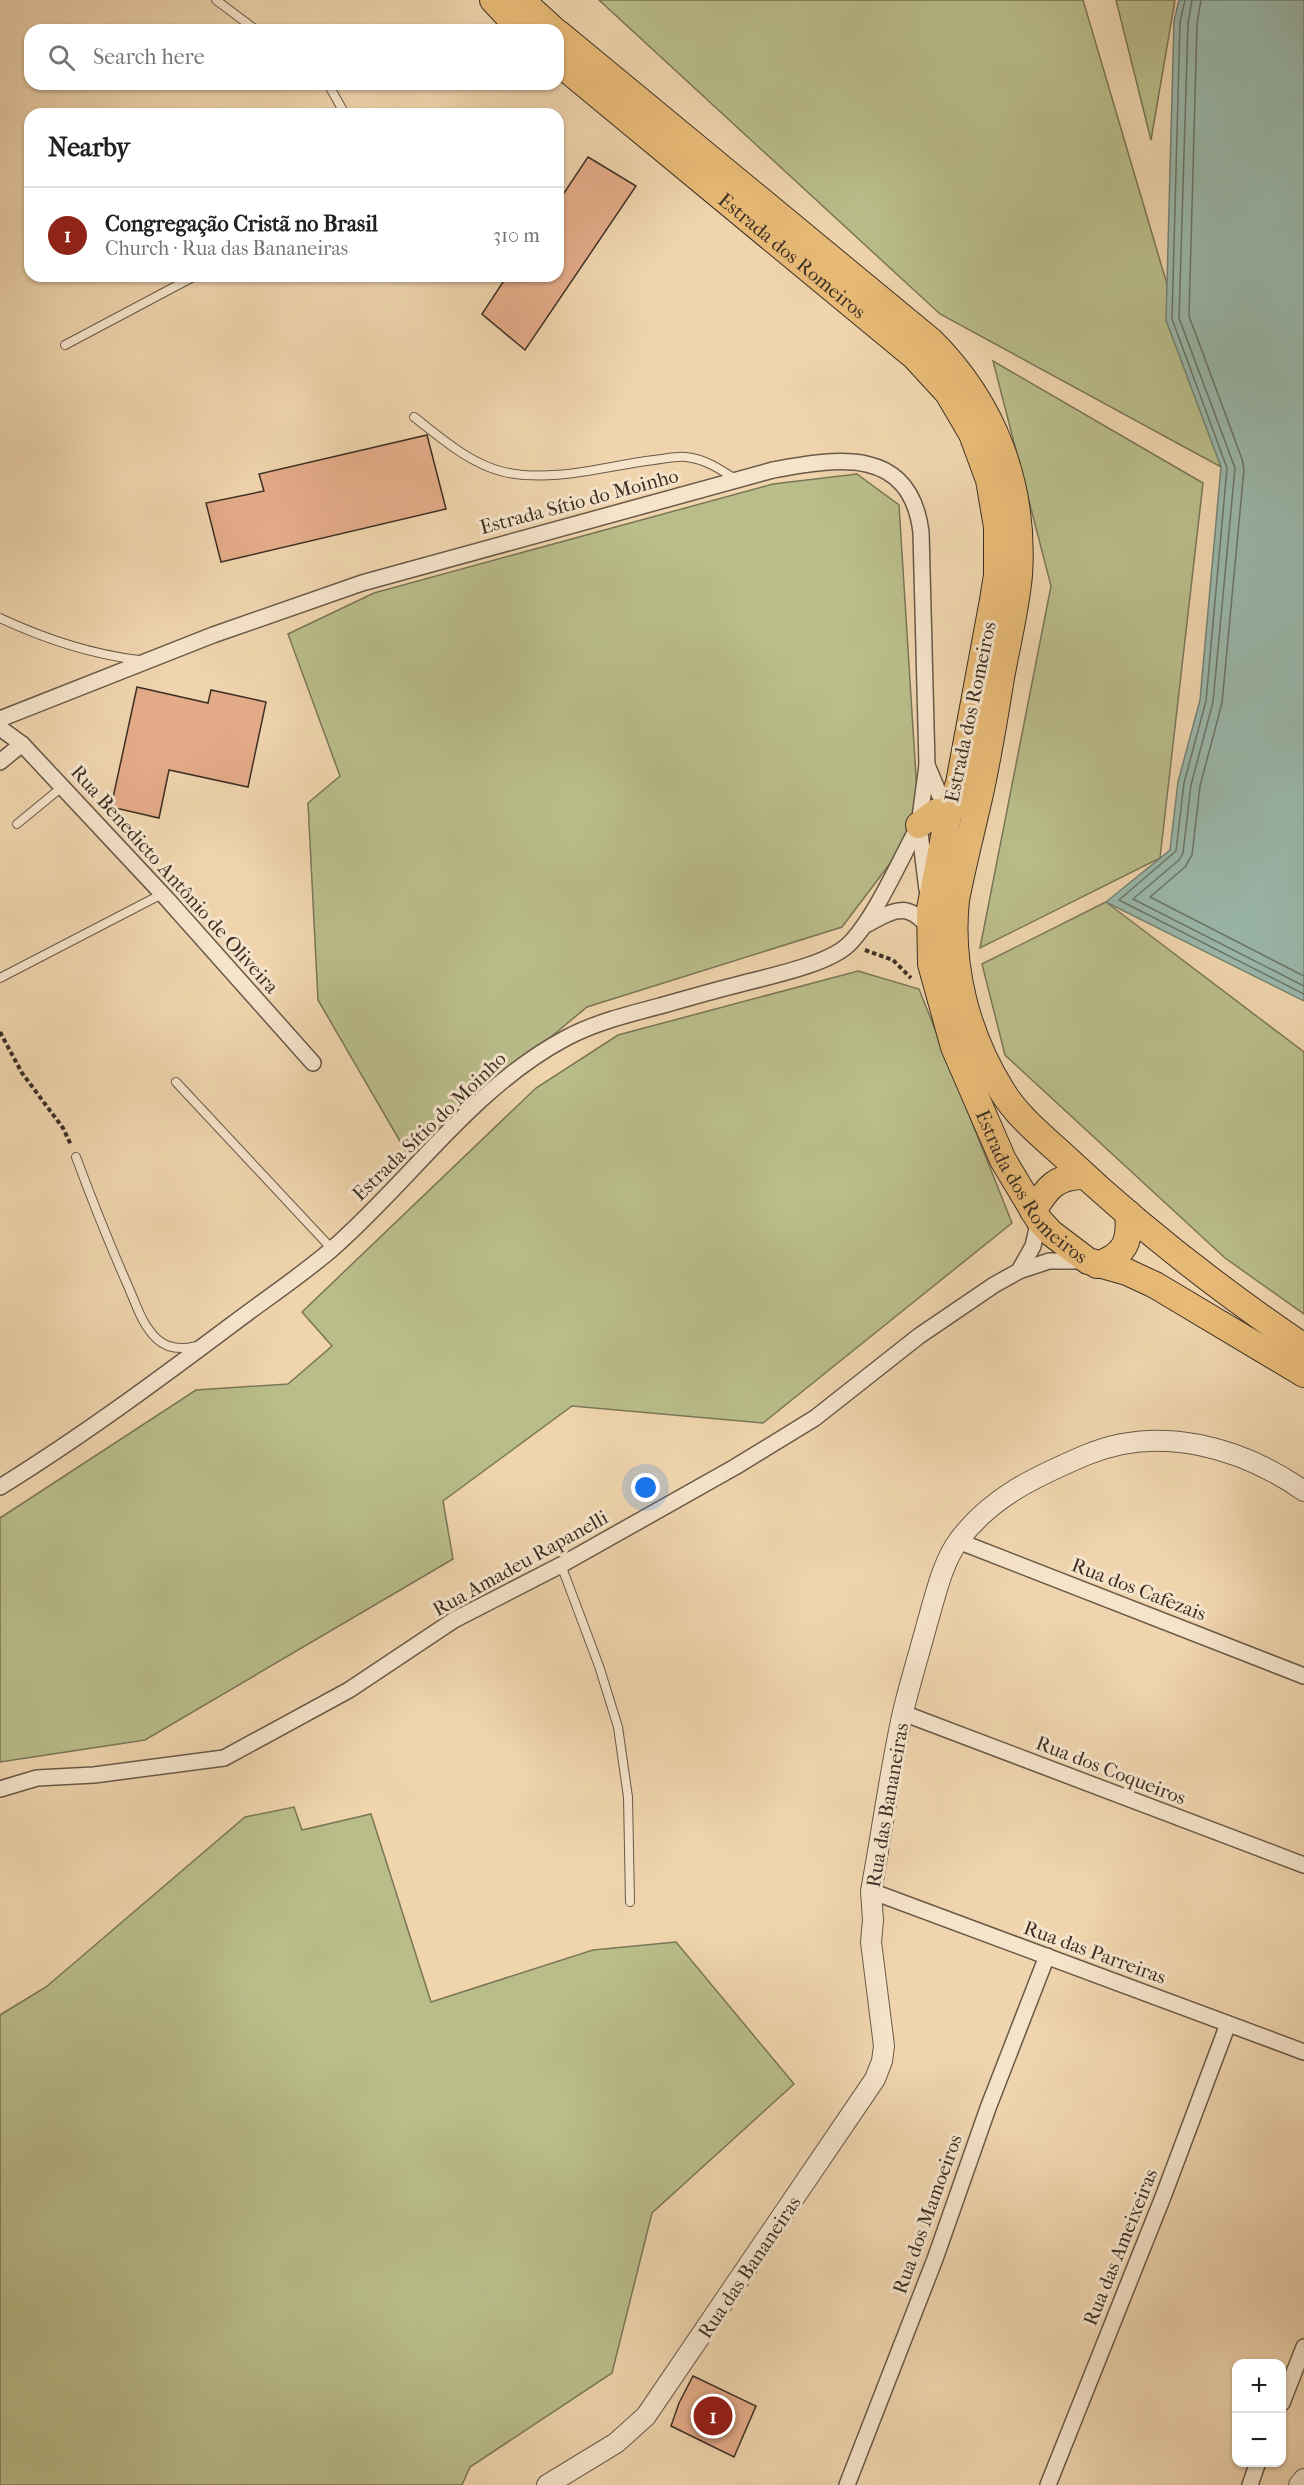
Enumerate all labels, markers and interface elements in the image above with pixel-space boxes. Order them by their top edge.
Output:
search box [24,24,564,90]
icon: search [45,41,78,74]
text: Search here [93,44,205,70]
text: Nearby [48,132,130,163]
street label: Estrada dos Romeiros [714,188,870,324]
text: Congregação Cristã no Brasil [105,211,378,237]
text: 1 [64,224,71,247]
text: 310 m [493,224,540,247]
text: Church · Rua das Bananeiras [105,237,348,260]
street label: Estrada Sítio do Moinho [477,464,681,539]
street label: Estrada dos Romeiros [940,620,1001,805]
street label: Rua Benedicto Antônio de Oliveira [66,761,284,999]
street label: Estrada Sítio do Moinho [348,1047,511,1206]
street label: Estrada dos Romeiros [971,1106,1092,1269]
your location [631,1473,660,1502]
street label: Rua Amadeu Rapanelli [429,1506,612,1621]
street label: Rua dos Cafezais [1068,1553,1209,1626]
street label: Rua das Bananeiras [862,1721,913,1889]
street label: Rua dos Coqueiros [1033,1731,1189,1810]
street label: Rua das Parreiras [1021,1916,1169,1989]
street label: Rua dos Mamoeiros [888,2131,967,2297]
street label: Rua das Ameixeiras [1078,2165,1162,2329]
street label: Rua das Bananeiras [693,2192,805,2343]
map controls [1232,2359,1286,2467]
button: + [1232,2359,1286,2413]
pin: 1 [694,2394,732,2438]
button: − [1232,2413,1286,2467]

